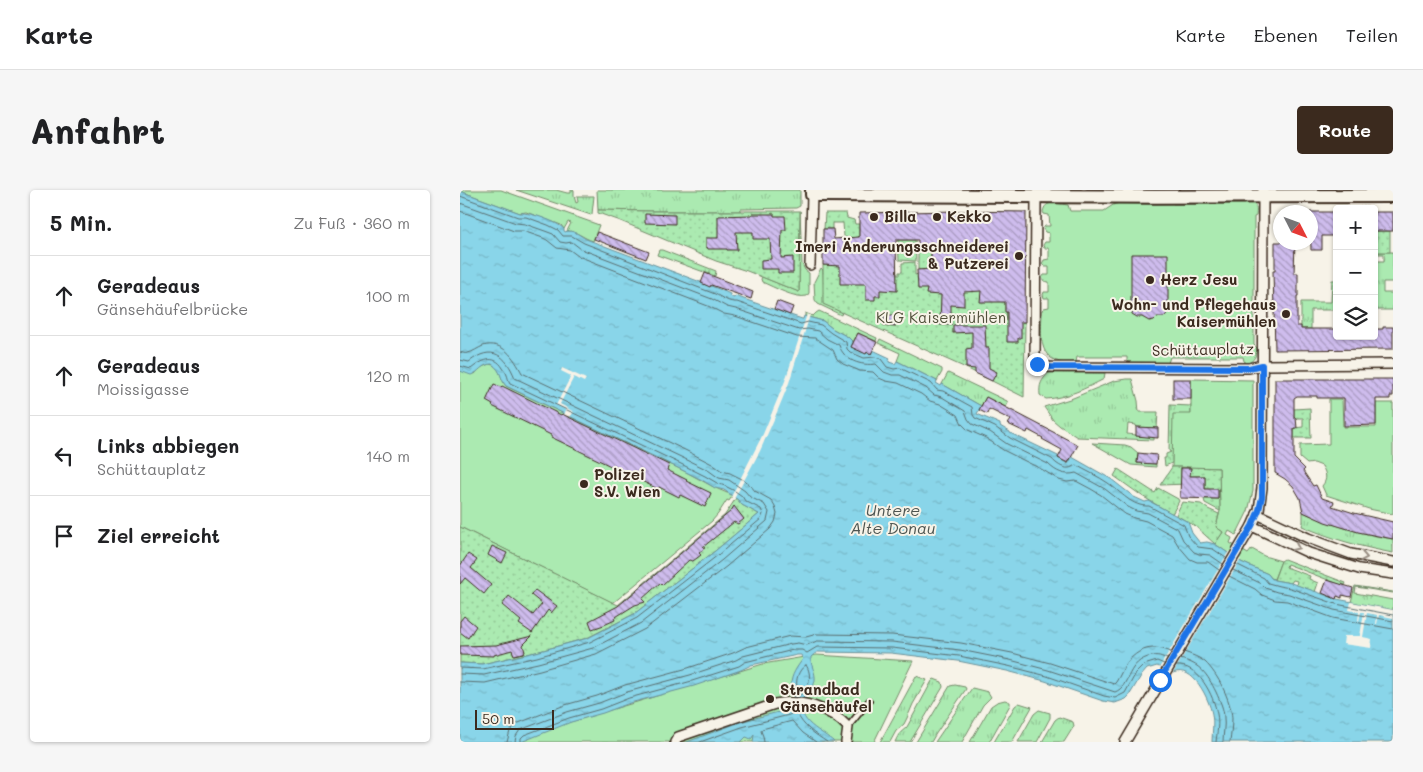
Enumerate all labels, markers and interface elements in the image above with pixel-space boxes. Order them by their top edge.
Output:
text: Karte [25,19,93,50]
text: Karte [1175,23,1226,47]
text: Ebenen [1254,23,1318,47]
text: Teilen [1346,23,1398,47]
button: Route [1297,106,1393,154]
text: Anfahrt [30,107,165,153]
north arrow [1273,205,1318,250]
map controls [1333,205,1378,340]
button: + [1333,205,1378,250]
place label: Billa [884,206,917,226]
place label: Kekko [947,206,991,226]
text: 5 Min. [50,209,112,236]
marker: Billa [868,211,880,223]
marker: Kekko [931,211,943,223]
text: Zu Fuß · 360 m [294,212,410,233]
place label: Imeri Änderungsschneiderei & Putzerei [795,236,1009,273]
marker: Imeri Änderungsschneiderei & Putzerei [1013,250,1025,262]
button: − [1333,250,1378,295]
place label: Herz Jesu [1160,269,1238,289]
text: Geradeaus [97,273,200,298]
marker: Herz Jesu [1144,274,1156,286]
icon: ahead [50,282,78,310]
text: 100 m [365,285,410,306]
place label: Wohn- und Pflegehaus Kaisermühlen [1111,294,1276,331]
button: layers [1333,295,1378,340]
text: Gänsehäufelbrücke [97,298,248,319]
park label: KLG Kaisermühlen [876,307,1006,327]
marker: Wohn- und Pflegehaus Kaisermühlen [1280,308,1292,320]
street label: Schüttauplatz [1152,338,1254,360]
text: Geradeaus [97,353,200,378]
route end [1026,353,1049,376]
icon: ahead [50,362,78,390]
text: 120 m [366,365,410,386]
text: Moissigasse [97,378,189,399]
text: Links abbiegen [97,433,239,458]
icon: left [50,442,78,470]
text: 140 m [366,445,410,466]
text: Schüttauplatz [97,458,206,479]
place label: Polizei S.V. Wien [594,464,660,501]
marker: Polizei S.V. Wien [578,478,590,490]
water label: Untere Alte Donau [850,499,936,538]
icon: arrive [50,522,78,550]
text: Ziel erreicht [97,523,220,548]
one-way arrow [1291,540,1300,551]
one-way arrow [1359,551,1368,561]
route start [1149,669,1172,692]
place label: Strandbad Gänsehäufel [780,679,872,716]
marker: Strandbad Gänsehäufel [764,693,776,705]
scale bar [475,707,554,730]
text: 50 m [482,709,514,728]

